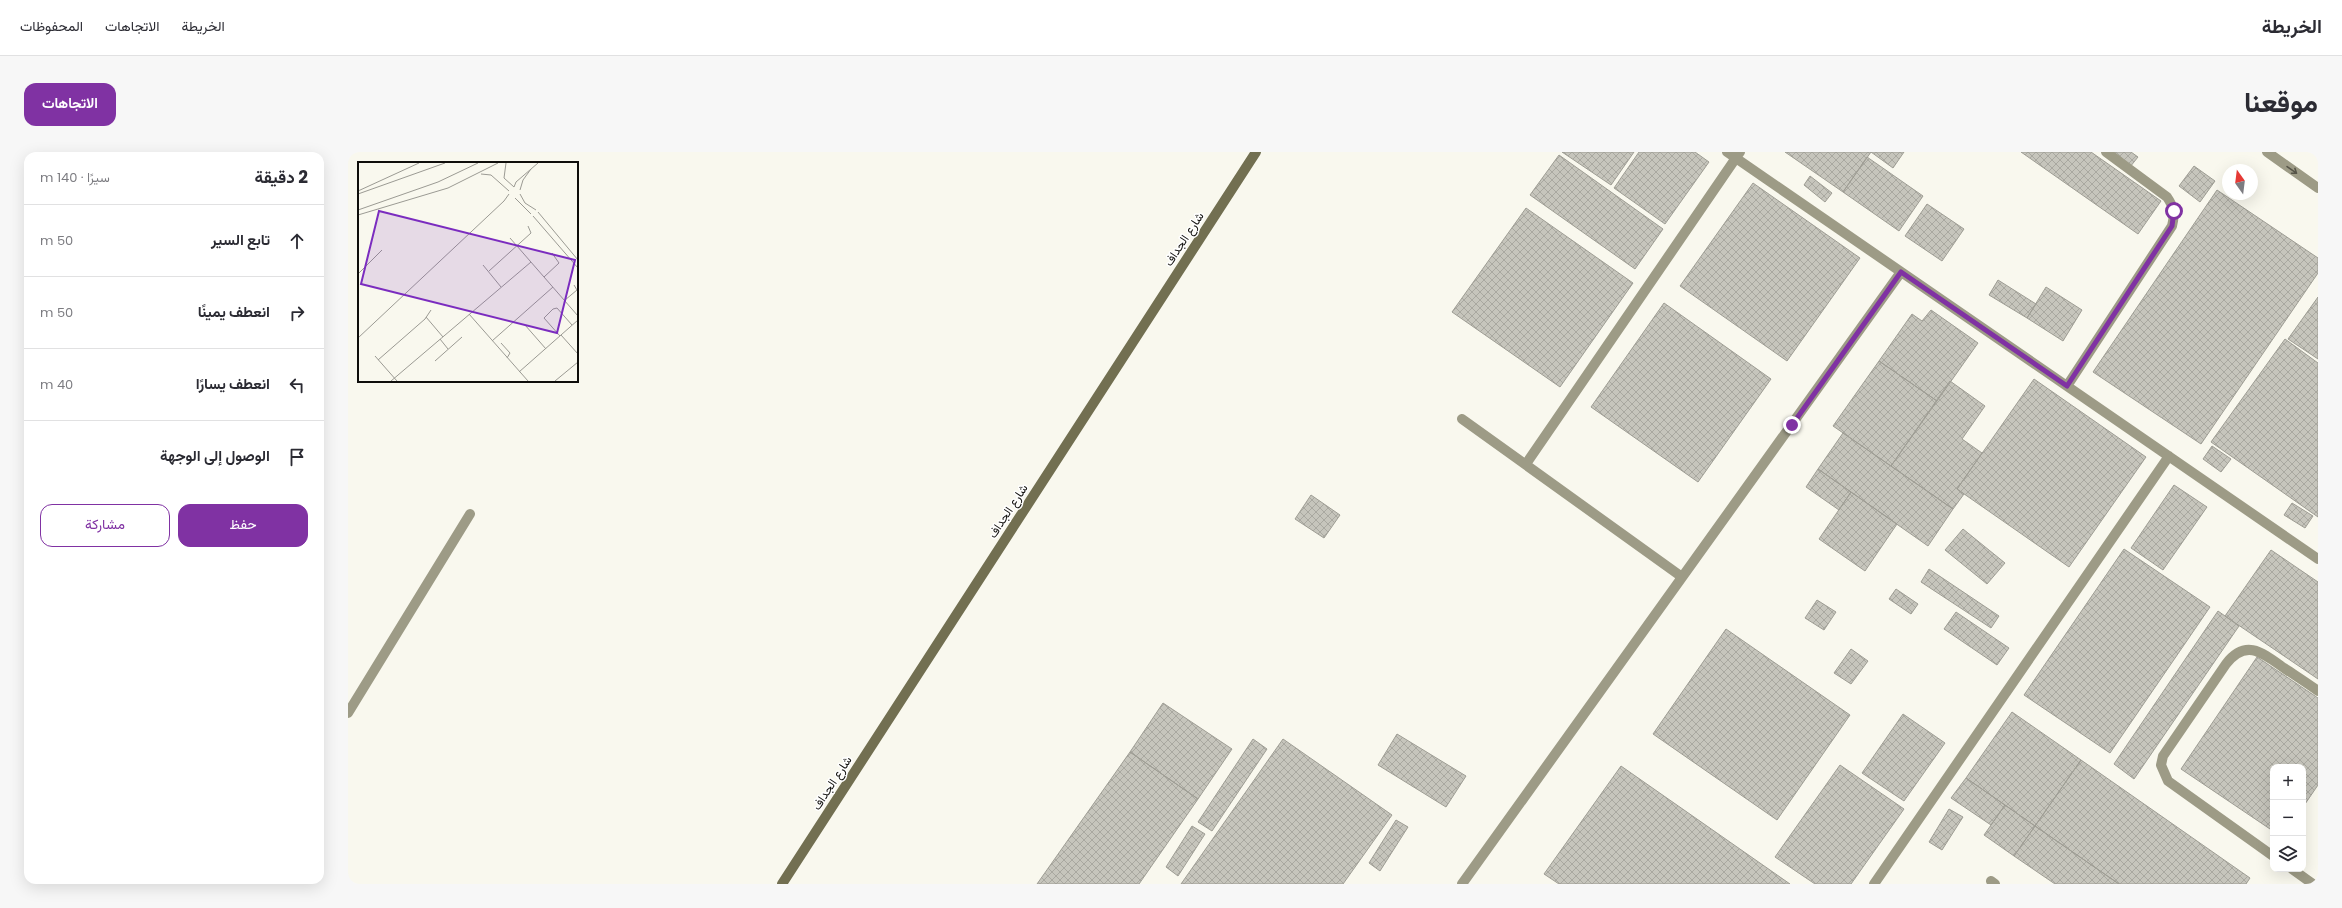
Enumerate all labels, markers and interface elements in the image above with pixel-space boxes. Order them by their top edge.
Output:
text: الخريطة [2262,13,2322,40]
text: المحفوظات [20,16,83,36]
text: الاتجاهات [105,16,159,36]
text: الخريطة [181,16,225,36]
button: الاتجاهات [24,83,116,126]
text: موقعنا [2244,83,2318,122]
inset map [358,162,578,382]
north arrow [2222,164,2258,200]
text: 2 دقيقة [255,165,308,189]
one-way arrow [2287,166,2298,174]
text: سيرًا · 140 m [40,168,110,187]
route start [2165,202,2183,220]
street label: شارع الجداف [1160,208,1208,270]
text: تابع السير [211,229,270,250]
icon: ahead [286,230,308,252]
text: 50 m [40,231,73,250]
text: انعطف يمينًا [198,301,270,322]
icon: right [286,302,308,324]
text: 50 m [40,303,73,322]
text: انعطف يسارًا [196,373,270,394]
icon: left [286,374,308,396]
text: 40 m [40,375,73,394]
route end [1783,416,1801,434]
text: الوصول إلى الوجهة [160,445,270,466]
icon: arrive [286,446,308,468]
street label: شارع الجداف [984,480,1032,542]
button: مشاركة [40,504,170,547]
button: حفظ [178,504,308,547]
street label: شارع الجداف [808,752,856,814]
map controls [2270,764,2306,872]
button: + [2270,764,2306,800]
button: − [2270,800,2306,836]
button: layers [2270,836,2306,872]

